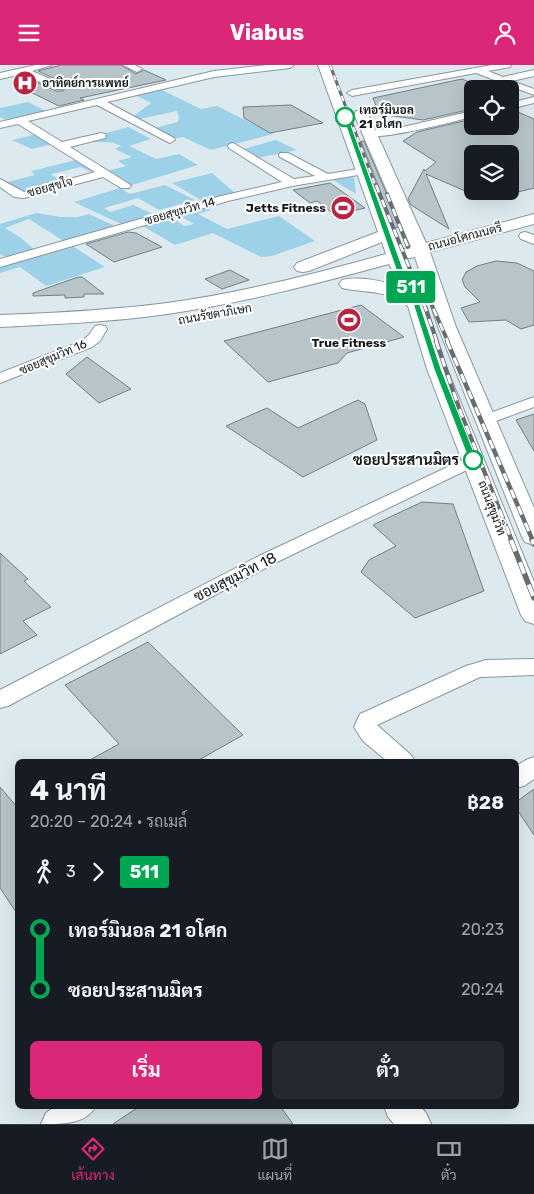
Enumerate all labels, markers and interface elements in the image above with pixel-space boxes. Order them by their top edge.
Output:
icon: menu [15,19,43,47]
text: Viabus [230,19,304,46]
icon: person [491,19,519,47]
hospital icon: อาทิตย์การแพทย์ [12,70,38,96]
place label: อาทิตย์การแพทย์ [42,75,130,90]
map controls [464,80,519,200]
button: locate [464,80,519,135]
place label: เทอร์มินอล 21 อโศก [359,102,414,131]
marker: เทอร์มินอล 21 อโศก [335,107,355,127]
button: layers [464,145,519,200]
street label: ซอยสุขใจ [25,173,75,202]
street label: ซอยสุขุมวิท 14 [143,194,218,230]
sports icon: Jetts Fitness [330,195,356,221]
place label: Jetts Fitness [246,201,326,215]
street label: ถนนอโศกมนตรี [426,219,504,254]
line badge: 511 [382,271,440,303]
text: 511 [396,276,426,298]
street label: ถนนรัชดาภิเษก [177,301,253,327]
sports icon: True Fitness [336,307,362,333]
street label: ซอยสุขุมวิท 16 [17,336,90,379]
place label: True Fitness [312,336,387,350]
marker: ซอยประสานมิตร [463,450,483,470]
place label: ซอยประสานมิตร [353,451,460,469]
street label: ถนนสุขุมวิท [473,479,509,538]
street label: ซอยสุขุมวิท 18 [191,548,280,607]
text: 4 นาที [30,774,107,807]
text: ฿28 [467,791,504,814]
text: 20:20 – 20:24 · รถเมล์ [30,812,187,831]
icon: walk [30,858,58,886]
icon: forward [84,858,112,886]
text: 511 [130,861,159,883]
text: 3 [66,862,76,881]
text: เทอร์มินอล 21 อโศก [68,919,227,942]
text: 20:23 [461,920,504,939]
text: ซอยประสานมิตร [68,979,203,1002]
text: 20:24 [461,980,504,999]
button: เริ่ม [30,1041,262,1099]
button: ตั๋ว [272,1041,504,1099]
tab: เส้นทาง [71,1135,115,1184]
tab: แผนที่ [257,1135,292,1184]
tab: ตั๋ว [435,1135,463,1184]

